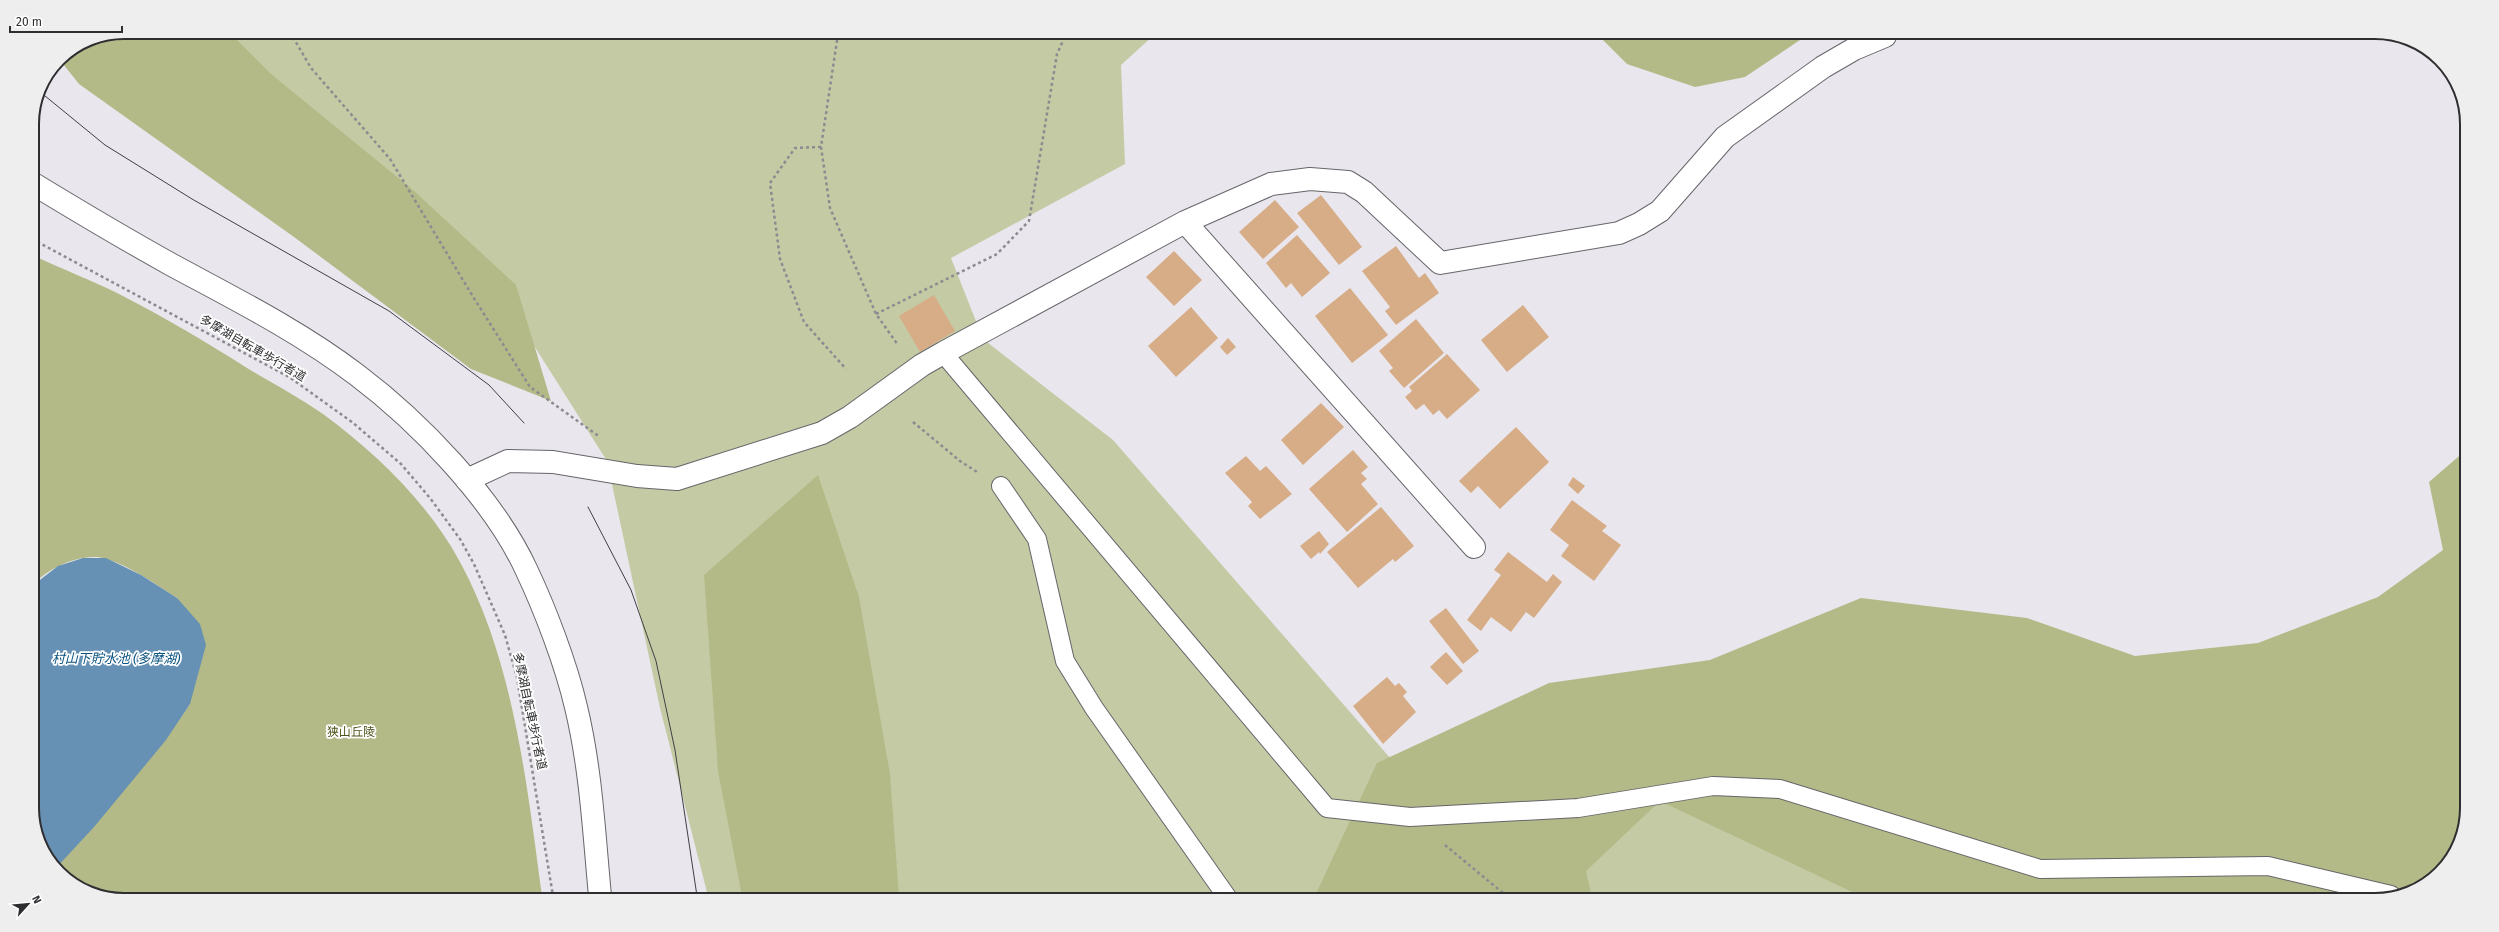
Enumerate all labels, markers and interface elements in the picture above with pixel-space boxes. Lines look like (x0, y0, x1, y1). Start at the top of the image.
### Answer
scale bar (10, 8, 122, 34)
text: 20 m (16, 15, 42, 29)
street label: 多摩湖自転車歩行者道 (198, 312, 308, 384)
water label: 村山下貯水池 (多摩湖) (52, 651, 180, 666)
street label: 多摩湖自転車歩行者道 (511, 651, 549, 771)
park label: 狭山丘陵 (327, 725, 375, 739)
north arrow (8, 884, 48, 924)
text: N (29, 893, 44, 906)

